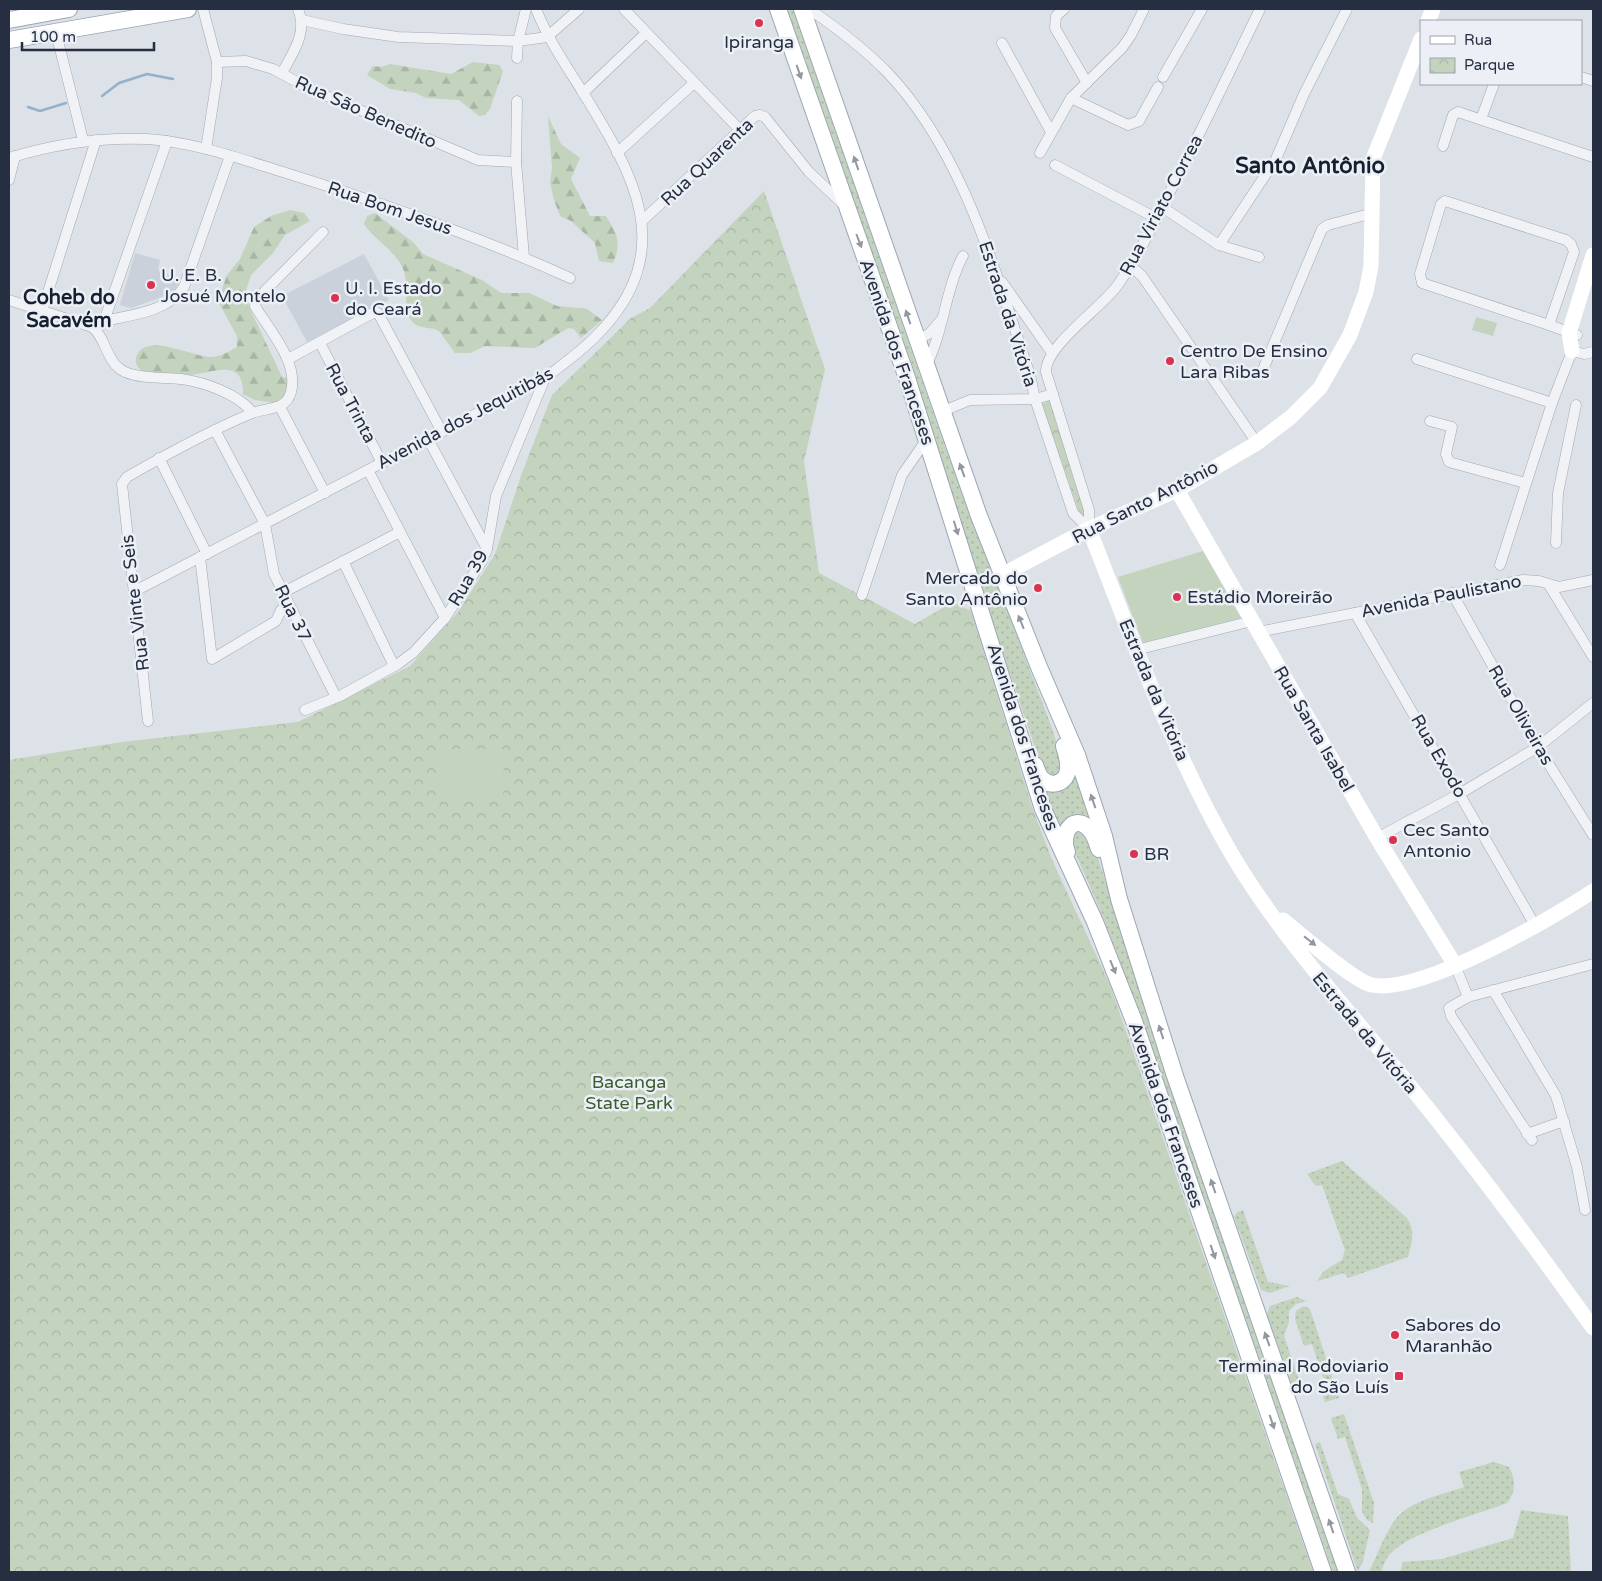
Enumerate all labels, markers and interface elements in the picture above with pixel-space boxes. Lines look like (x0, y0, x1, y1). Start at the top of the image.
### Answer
marker: Ipiranga (753, 17, 765, 29)
scale bar (22, 20, 155, 52)
legend (1420, 20, 1582, 85)
text: 100 m (30, 28, 76, 46)
place label: Ipiranga (724, 31, 794, 53)
text: Rua (1464, 31, 1492, 49)
text: Parque (1464, 56, 1515, 74)
one-way arrow (796, 64, 804, 79)
street label: Rua São Benedito (292, 71, 440, 153)
street label: Rua Quarenta (656, 113, 758, 211)
street label: Rua Viriato Correa (1115, 131, 1207, 279)
district label: Santo Antônio (1235, 153, 1385, 179)
one-way arrow (852, 156, 859, 171)
street label: Rua Bom Jesus (325, 176, 455, 240)
one-way arrow (856, 234, 863, 249)
street label: Estrada da Vitória (974, 238, 1042, 390)
street label: Avenida dos Franceses (855, 256, 939, 448)
place label: U. E. B. Josué Montelo (161, 264, 286, 307)
place label: U. I. Estado do Ceará (345, 277, 442, 320)
marker: U. E. B. Josué Montelo (145, 279, 157, 291)
district label: Coheb do Sacavém (23, 286, 115, 333)
marker: U. I. Estado do Ceará (329, 292, 341, 304)
one-way arrow (904, 310, 911, 325)
place label: Centro De Ensino Lara Ribas (1180, 340, 1328, 383)
marker: Centro De Ensino Lara Ribas (1164, 355, 1176, 367)
street label: Rua Trinta (321, 359, 381, 447)
street label: Avenida dos Jequitibás (373, 362, 557, 474)
street label: Rua Santo Antônio (1068, 456, 1222, 548)
one-way arrow (958, 463, 965, 478)
one-way arrow (952, 521, 960, 536)
street label: Rua Vinte e Seis (116, 534, 154, 672)
street label: Rua 39 (443, 546, 493, 610)
place label: Mercado do Santo Antônio (906, 567, 1028, 610)
street label: Avenida Paulistano (1359, 570, 1523, 622)
street label: Rua 37 (270, 581, 316, 645)
marker: Mercado do Santo Antônio (1032, 582, 1044, 594)
place label: Estádio Moreirão (1187, 586, 1333, 608)
marker: Estádio Moreirão (1171, 591, 1183, 603)
one-way arrow (1016, 615, 1024, 629)
street label: Estrada da Vitória (1114, 616, 1194, 764)
street label: Avenida dos Franceses (982, 641, 1064, 833)
street label: Rua Oliveiras (1484, 661, 1558, 769)
street label: Rua Santa Isabel (1269, 662, 1359, 796)
street label: Rua Exodo (1406, 710, 1472, 802)
one-way arrow (1088, 793, 1096, 808)
place label: Cec Santo Antonio (1403, 819, 1489, 862)
marker: Cec Santo Antonio (1387, 834, 1399, 846)
place label: BR (1144, 843, 1169, 865)
marker: BR (1128, 848, 1140, 860)
one-way arrow (1303, 936, 1316, 947)
one-way arrow (1109, 960, 1117, 974)
street label: Estrada da Vitória (1308, 968, 1422, 1098)
street label: Avenida dos Franceses (1124, 1019, 1208, 1211)
one-way arrow (1157, 1024, 1165, 1039)
park label: Bacanga State Park (585, 1071, 673, 1114)
one-way arrow (1209, 1178, 1217, 1193)
one-way arrow (1210, 1245, 1218, 1260)
place label: Sabores do Maranhão (1405, 1314, 1501, 1357)
marker: Sabores do Maranhão (1389, 1329, 1401, 1341)
one-way arrow (1263, 1332, 1270, 1347)
place label: Terminal Rodoviario do São Luís (1218, 1355, 1389, 1398)
marker: Terminal Rodoviario do São Luís (1393, 1370, 1405, 1382)
one-way arrow (1269, 1415, 1276, 1430)
one-way arrow (1327, 1518, 1335, 1533)

